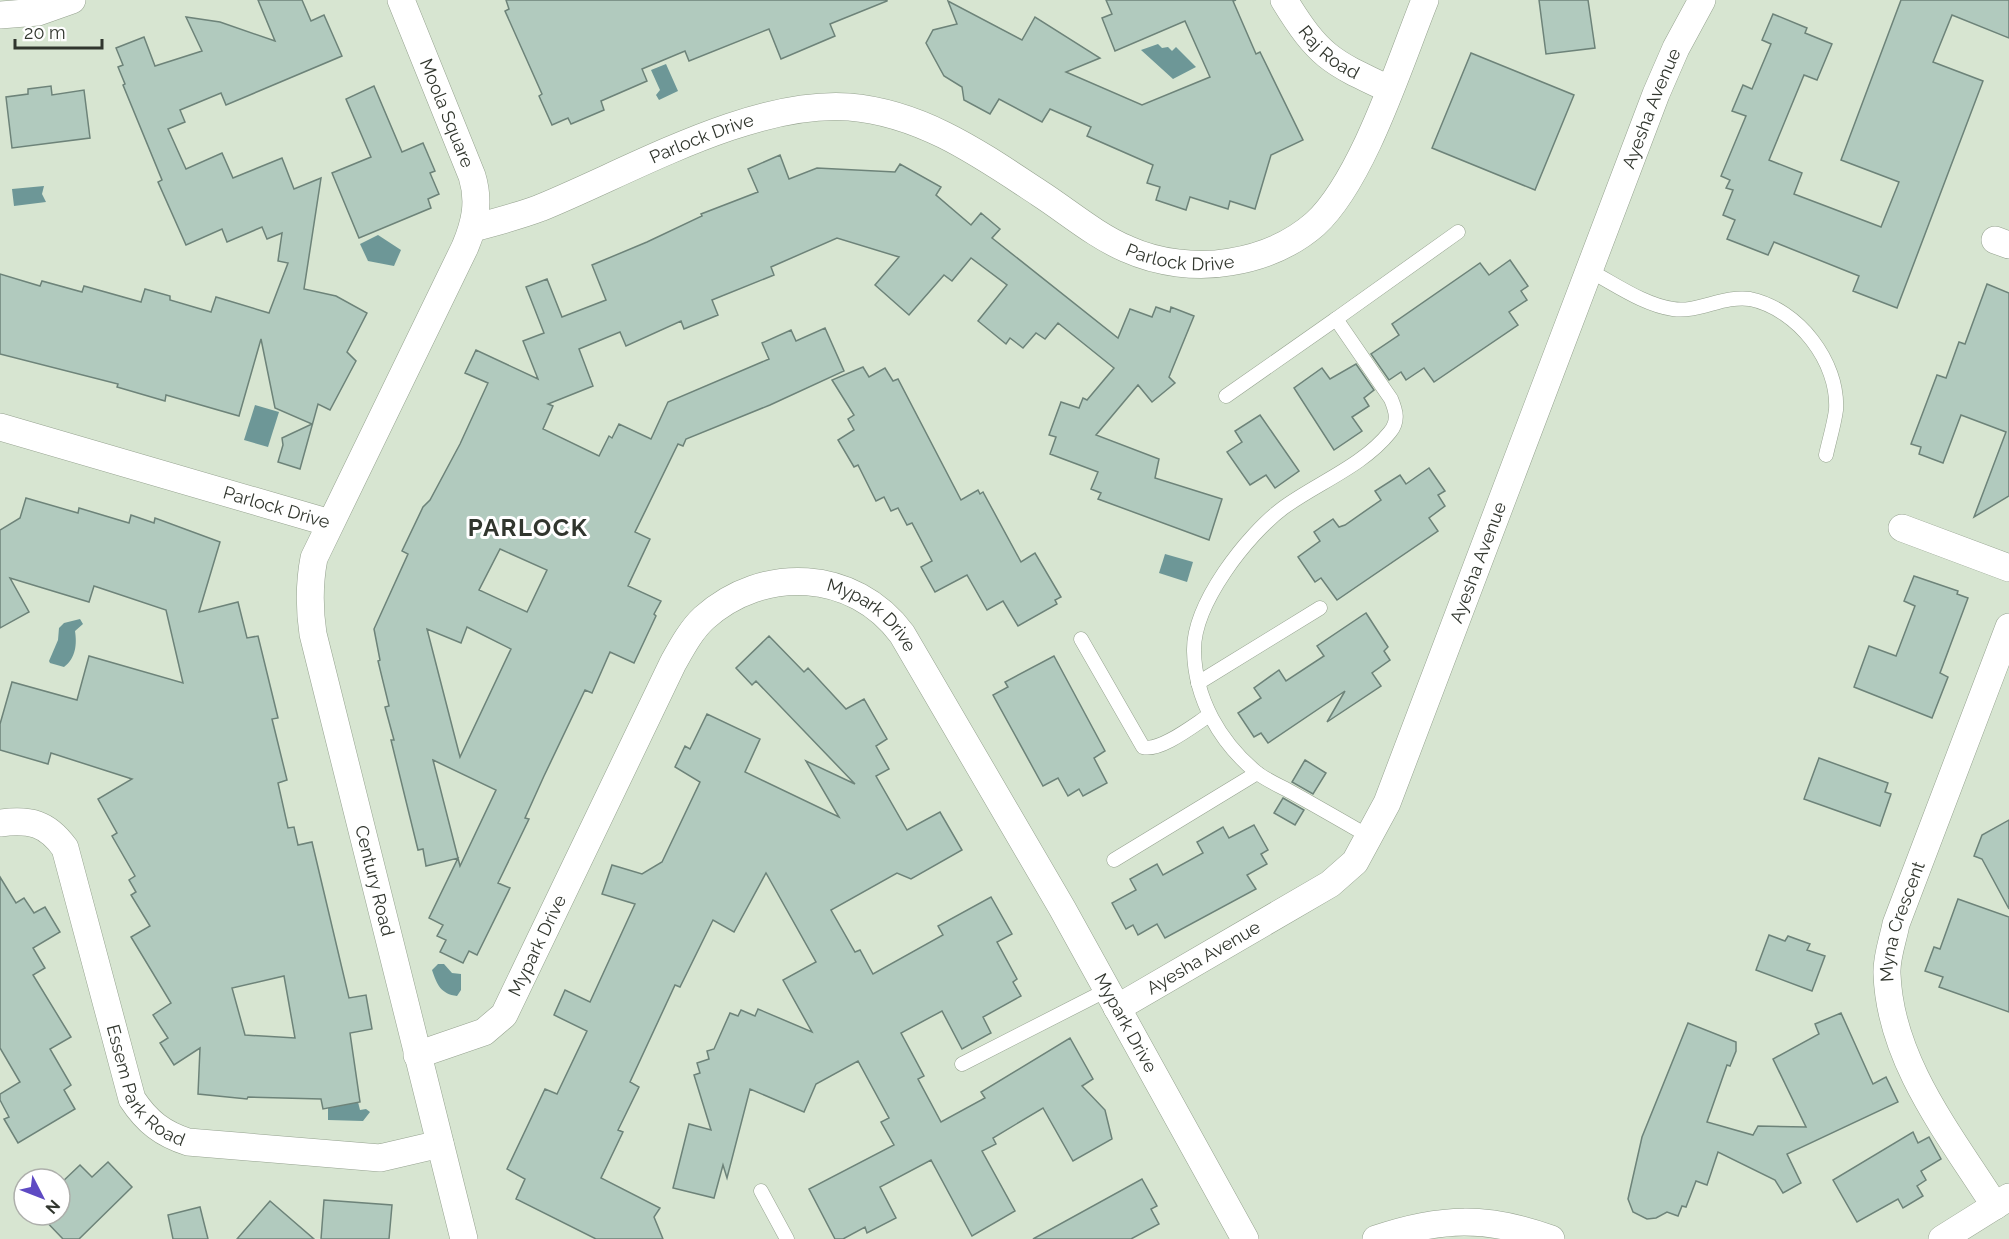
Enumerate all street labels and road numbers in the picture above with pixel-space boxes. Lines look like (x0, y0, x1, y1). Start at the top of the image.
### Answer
street label: Raj Road (1294, 21, 1363, 83)
street label: Ayesha Avenue (1618, 45, 1685, 172)
street label: Moola Square (416, 55, 479, 171)
street label: Parlock Drive (646, 109, 756, 168)
street label: Parlock Drive (1123, 239, 1236, 275)
street label: Parlock Drive (221, 482, 333, 533)
street label: Ayesha Avenue (1445, 499, 1510, 626)
street label: Mypark Drive (825, 574, 921, 655)
street label: Century Road (351, 823, 399, 938)
street label: Myna Crescent (1876, 858, 1929, 982)
street label: Mypark Drive (504, 891, 570, 1000)
street label: Ayesha Avenue (1143, 916, 1264, 998)
street label: Mypark Drive (1090, 969, 1162, 1076)
street label: Essem Park Road (103, 1022, 188, 1150)

